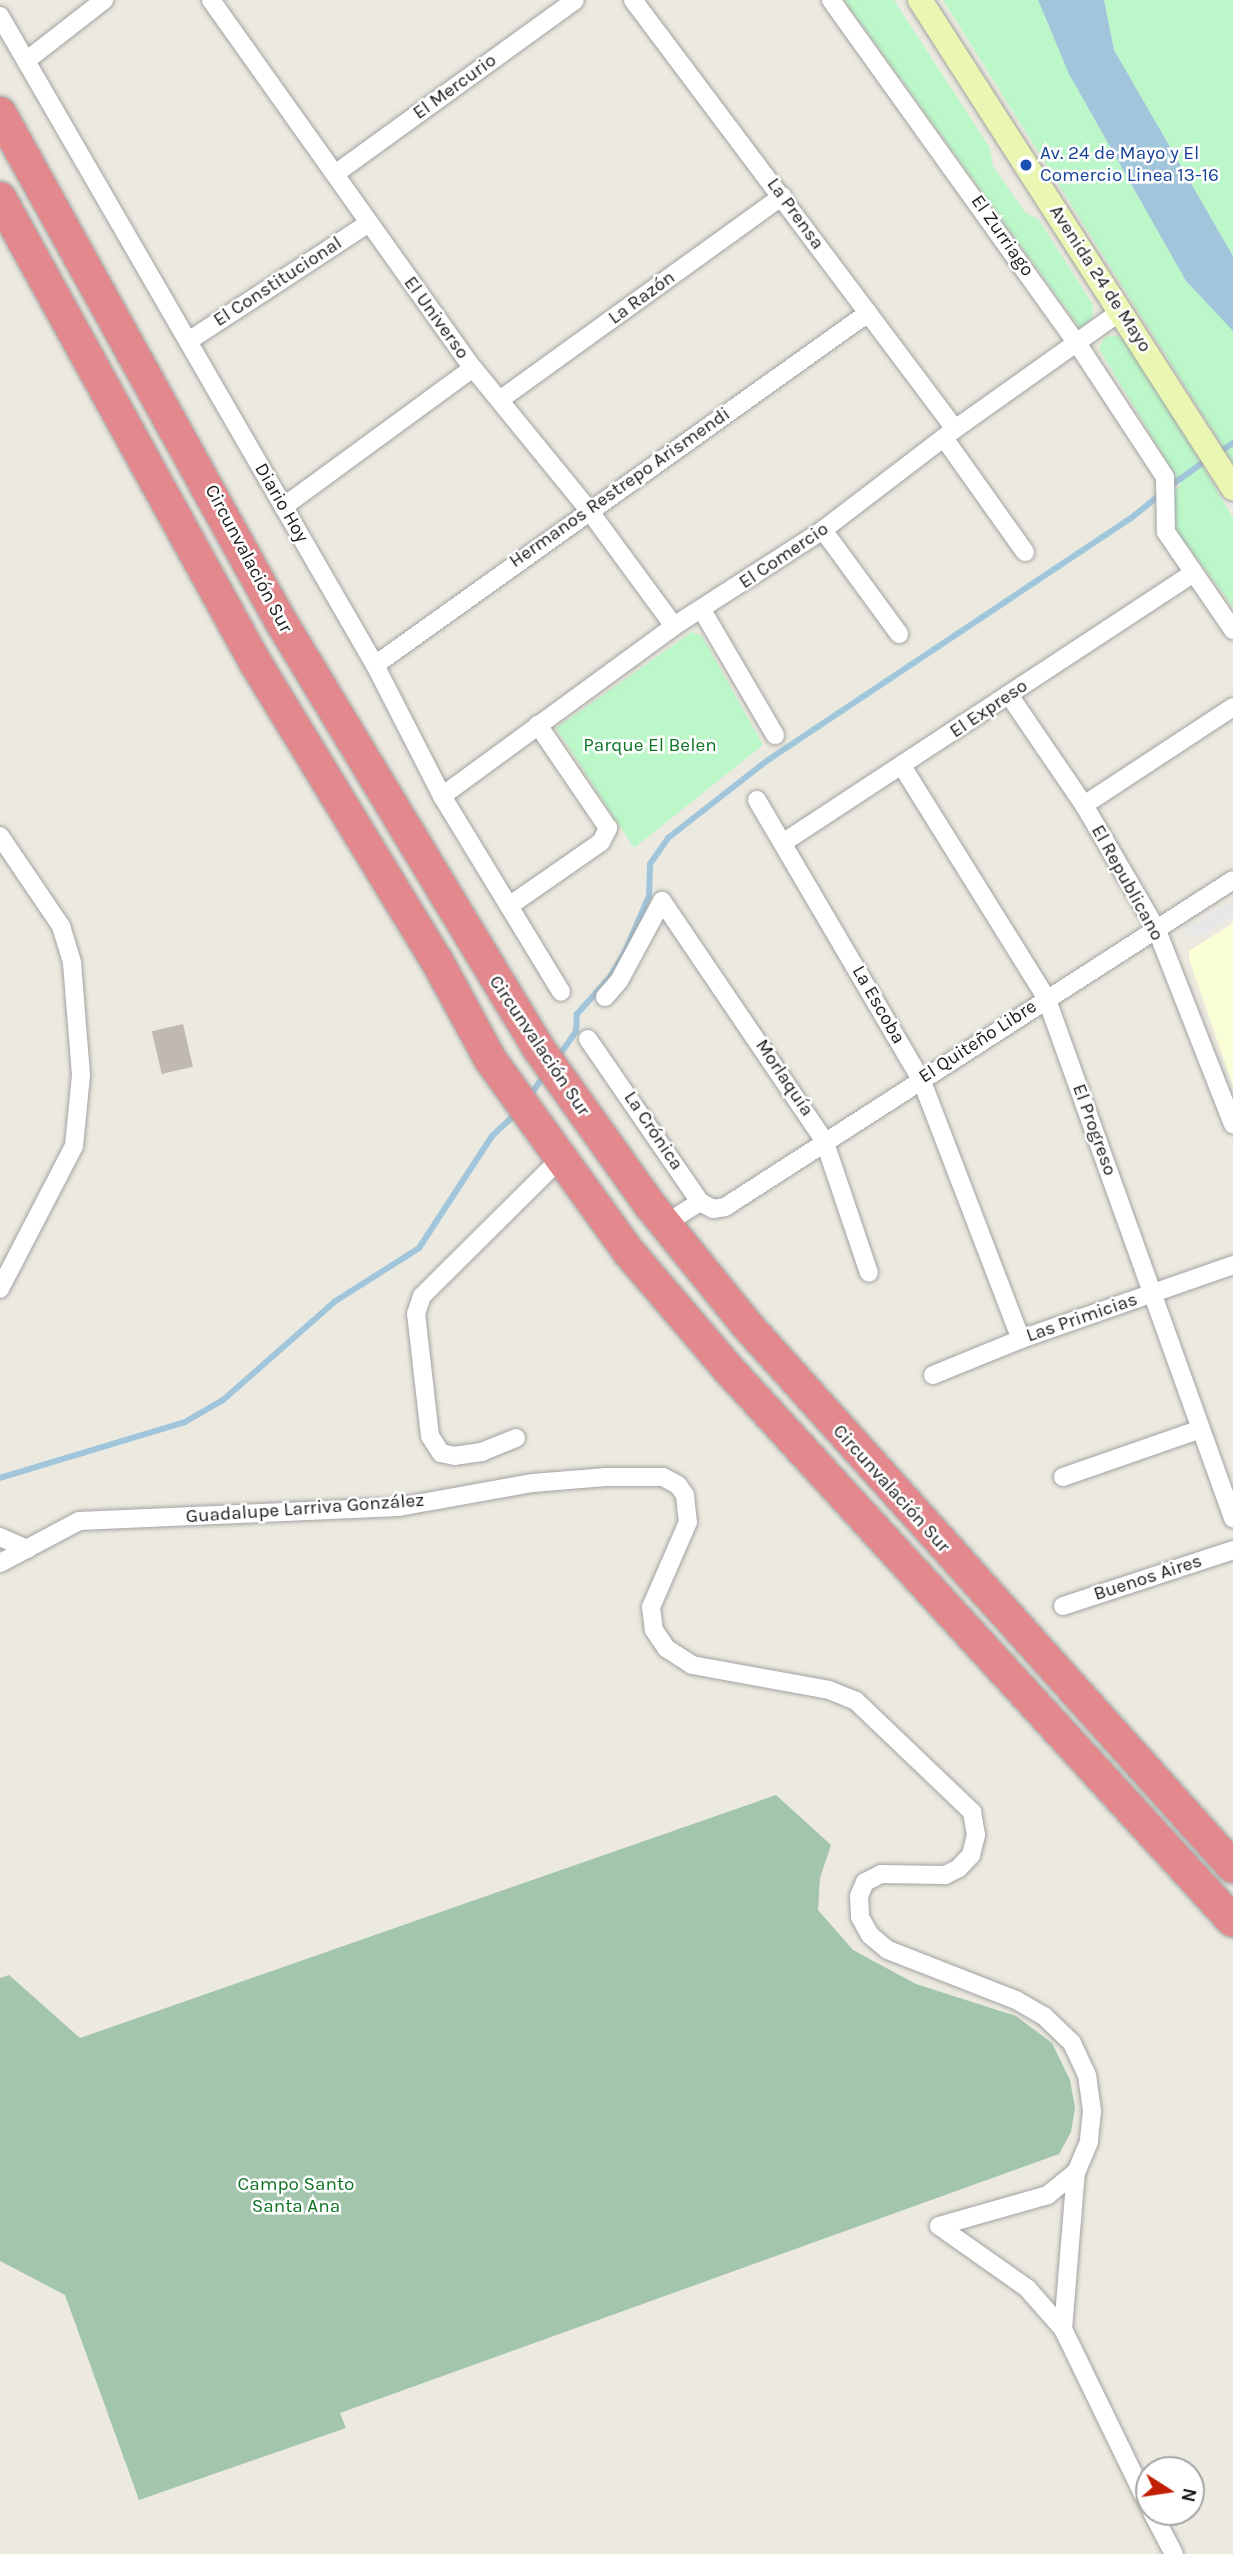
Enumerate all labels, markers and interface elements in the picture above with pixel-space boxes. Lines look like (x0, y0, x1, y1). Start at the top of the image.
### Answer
street label: El Mercurio (409, 49, 501, 125)
place label: Av. 24 de Mayo y El Comercio Linea 13-16 (1040, 143, 1219, 187)
marker: Av. 24 de Mayo y El Comercio Linea 13-16 (1018, 157, 1034, 173)
street label: La Prensa (761, 174, 829, 254)
street label: El Zurriago (966, 191, 1038, 281)
street label: Avenida 24 de Mayo (1044, 201, 1156, 357)
street label: El Constitucional (210, 232, 346, 332)
street label: La Razón (604, 266, 680, 330)
street label: El Universo (398, 272, 474, 364)
street label: Hermanos Restrepo Arismendi (505, 403, 735, 573)
street label: Diario Hoy (249, 459, 313, 547)
street label: Circunvalación Sur (199, 481, 297, 637)
street label: El Comercio (735, 518, 833, 594)
street label: El Expreso (946, 675, 1032, 743)
park label: Parque El Belen (583, 735, 717, 757)
street label: El Republicano (1086, 821, 1168, 945)
street label: La Escoba (847, 962, 909, 1048)
street label: Circunvalación Sur (484, 971, 594, 1121)
street label: El Quiteño Libre (915, 995, 1041, 1089)
street label: Morlaquía (750, 1035, 818, 1121)
street label: El Progreso (1067, 1081, 1121, 1179)
street label: La Crónica (618, 1087, 688, 1175)
street label: Las Primicias (1023, 1288, 1141, 1348)
street label: Circunvalación Sur (828, 1420, 954, 1558)
street label: Guadalupe Larriva González (185, 1489, 425, 1529)
street label: Buenos Aires (1091, 1550, 1205, 1606)
park label: Campo Santo Santa Ana (238, 2174, 354, 2218)
north arrow (1135, 2456, 1205, 2526)
text: N (1176, 2486, 1201, 2504)

